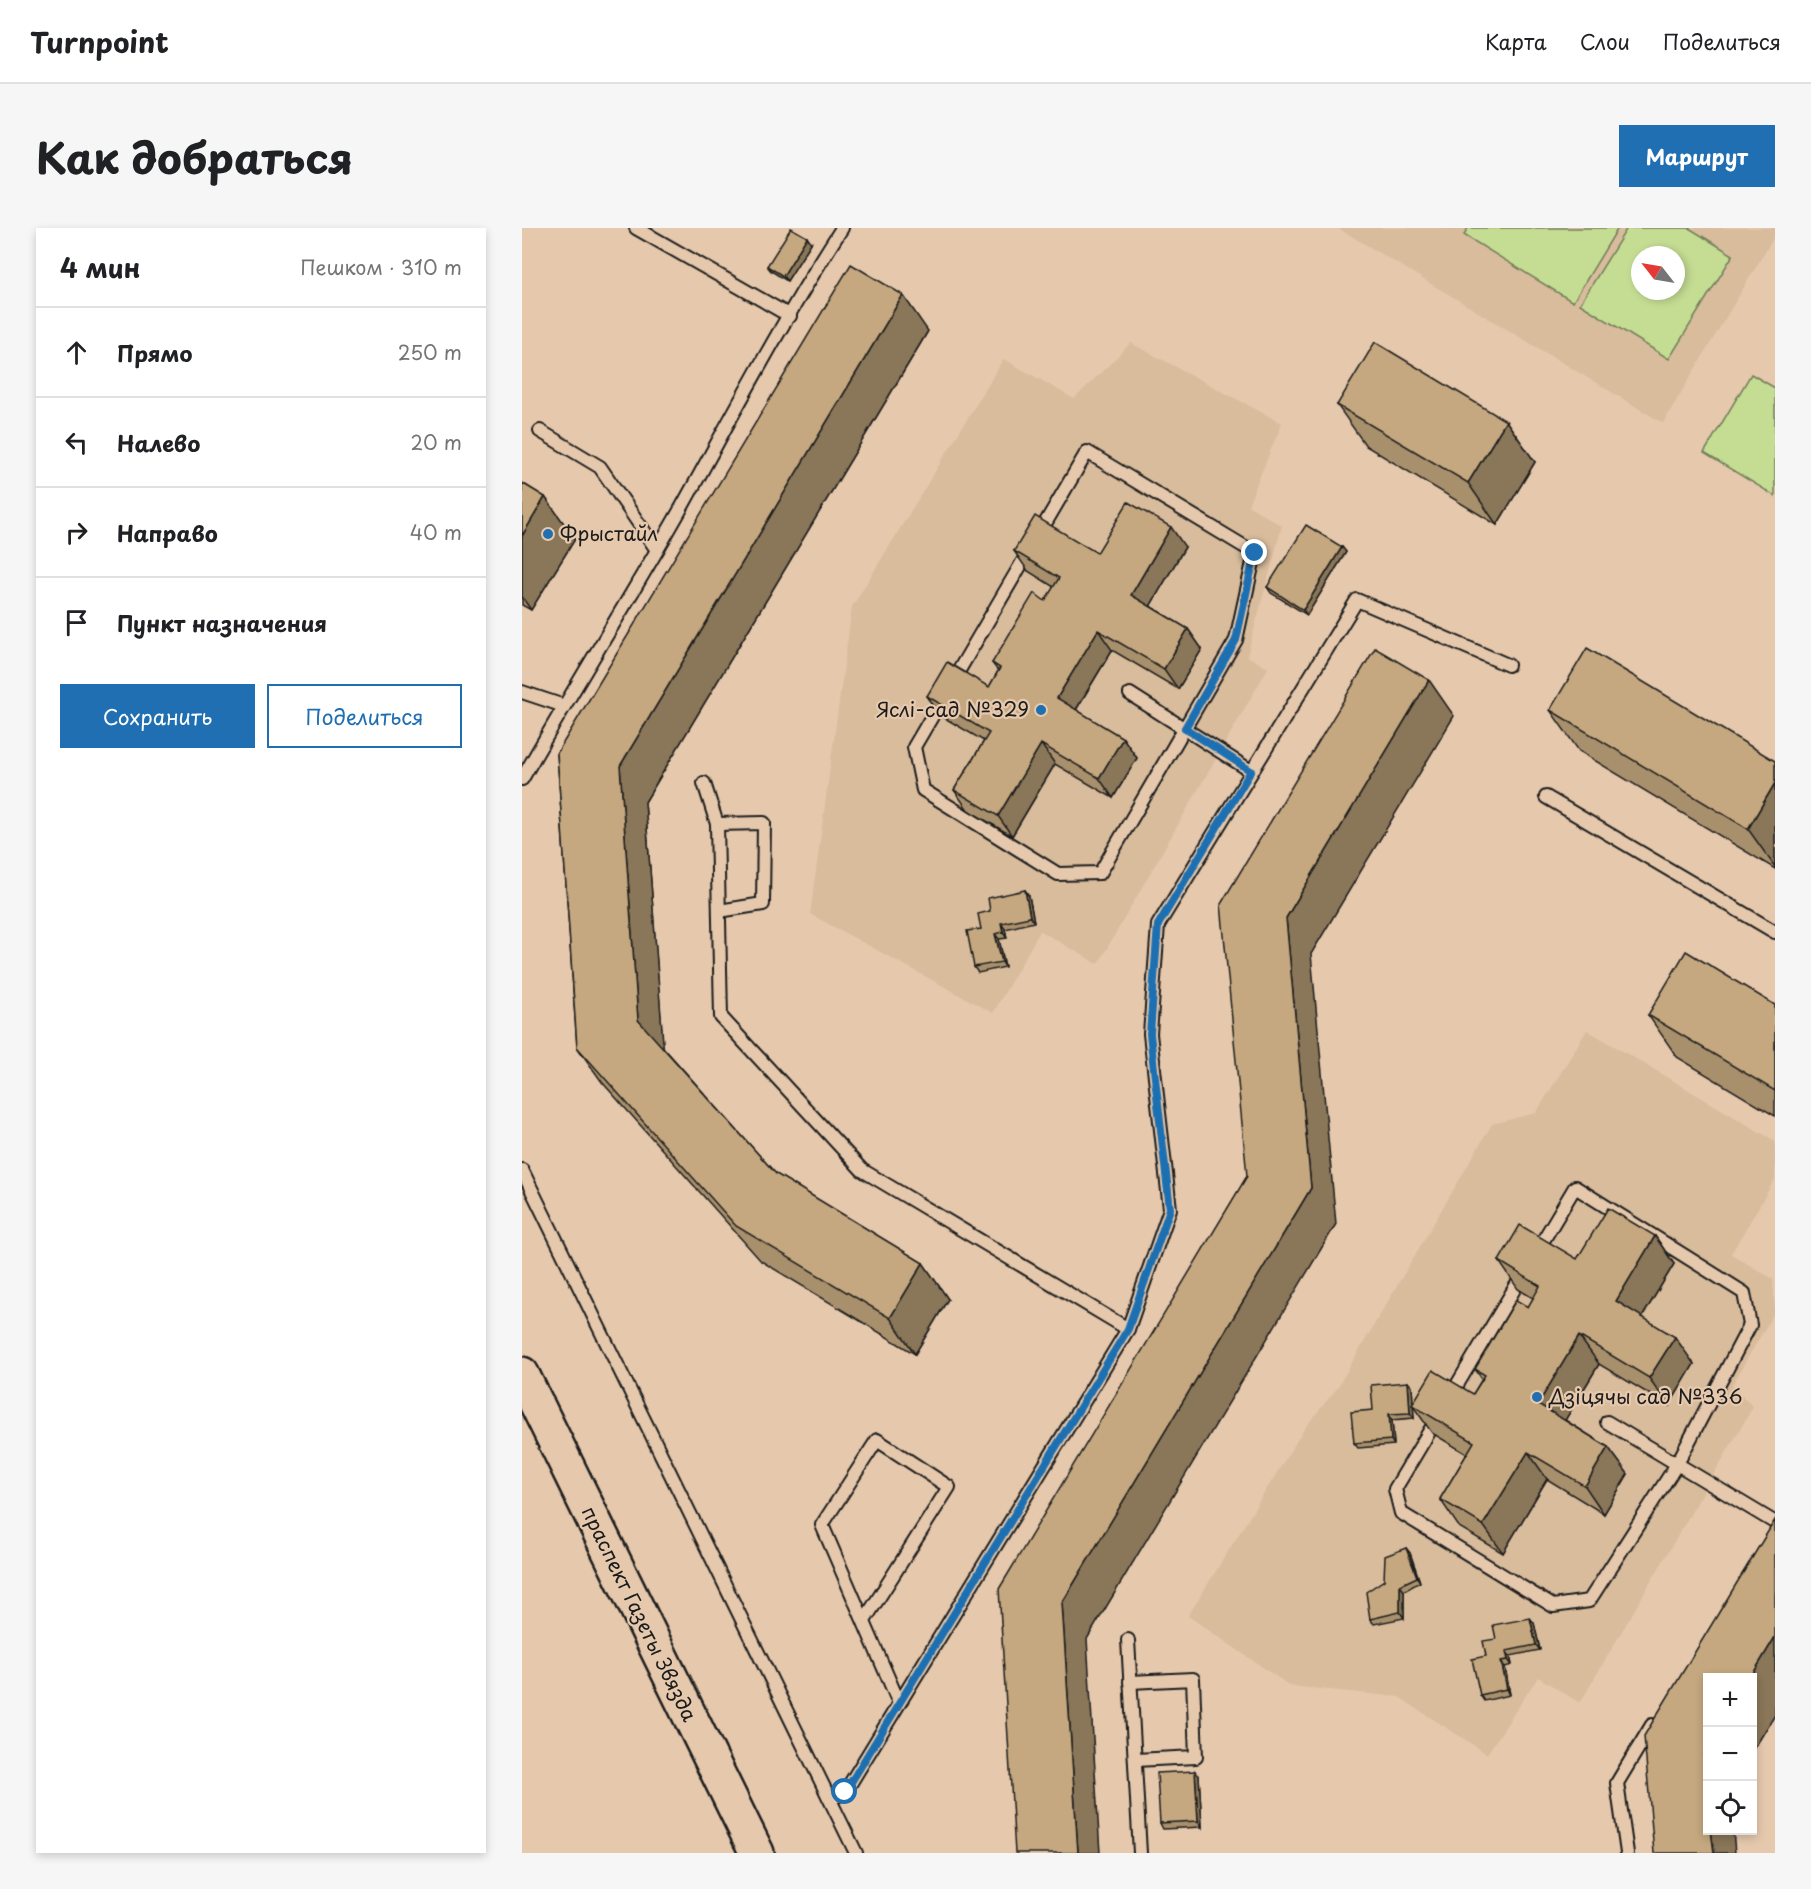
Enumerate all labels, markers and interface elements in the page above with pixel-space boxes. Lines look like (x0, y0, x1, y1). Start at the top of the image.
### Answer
text: Turnpoint (30, 20, 169, 63)
text: Карта (1485, 25, 1547, 57)
text: Слои (1580, 25, 1630, 57)
text: Поделиться (1663, 25, 1781, 57)
text: Как добраться (36, 125, 353, 188)
button: Маршрут (1619, 125, 1775, 187)
north arrow (1631, 246, 1685, 300)
text: 4 мин (60, 248, 141, 287)
text: Пешком · 310 m (300, 252, 462, 282)
icon: ahead (60, 336, 93, 369)
text: Прямо (117, 336, 192, 369)
text: 250 m (398, 337, 462, 367)
icon: left (60, 426, 93, 459)
text: Налево (117, 426, 200, 459)
text: 20 m (410, 427, 462, 457)
icon: right (60, 516, 93, 549)
text: Направо (117, 516, 218, 549)
text: 40 m (410, 517, 462, 547)
place label: Фрыстайл (560, 518, 658, 548)
marker: Фрыстайл (541, 527, 555, 541)
route end (1241, 539, 1267, 565)
icon: arrive (60, 606, 93, 639)
text: Пункт назначения (117, 606, 327, 639)
button: Сохранить (60, 684, 255, 748)
button: Поделиться (267, 684, 462, 748)
place label: Яслі-сад №329 (876, 694, 1029, 724)
marker: Яслі-сад №329 (1034, 703, 1048, 717)
place label: Дзіцячы сад №336 (1548, 1381, 1743, 1411)
marker: Дзіцячы сад №336 (1530, 1390, 1544, 1404)
street label: праспект Газеты Звязда (575, 1501, 705, 1727)
map controls (1703, 1673, 1757, 1835)
button: + (1703, 1673, 1757, 1727)
button: − (1703, 1727, 1757, 1781)
route start (831, 1778, 857, 1804)
button: locate (1703, 1781, 1757, 1835)

